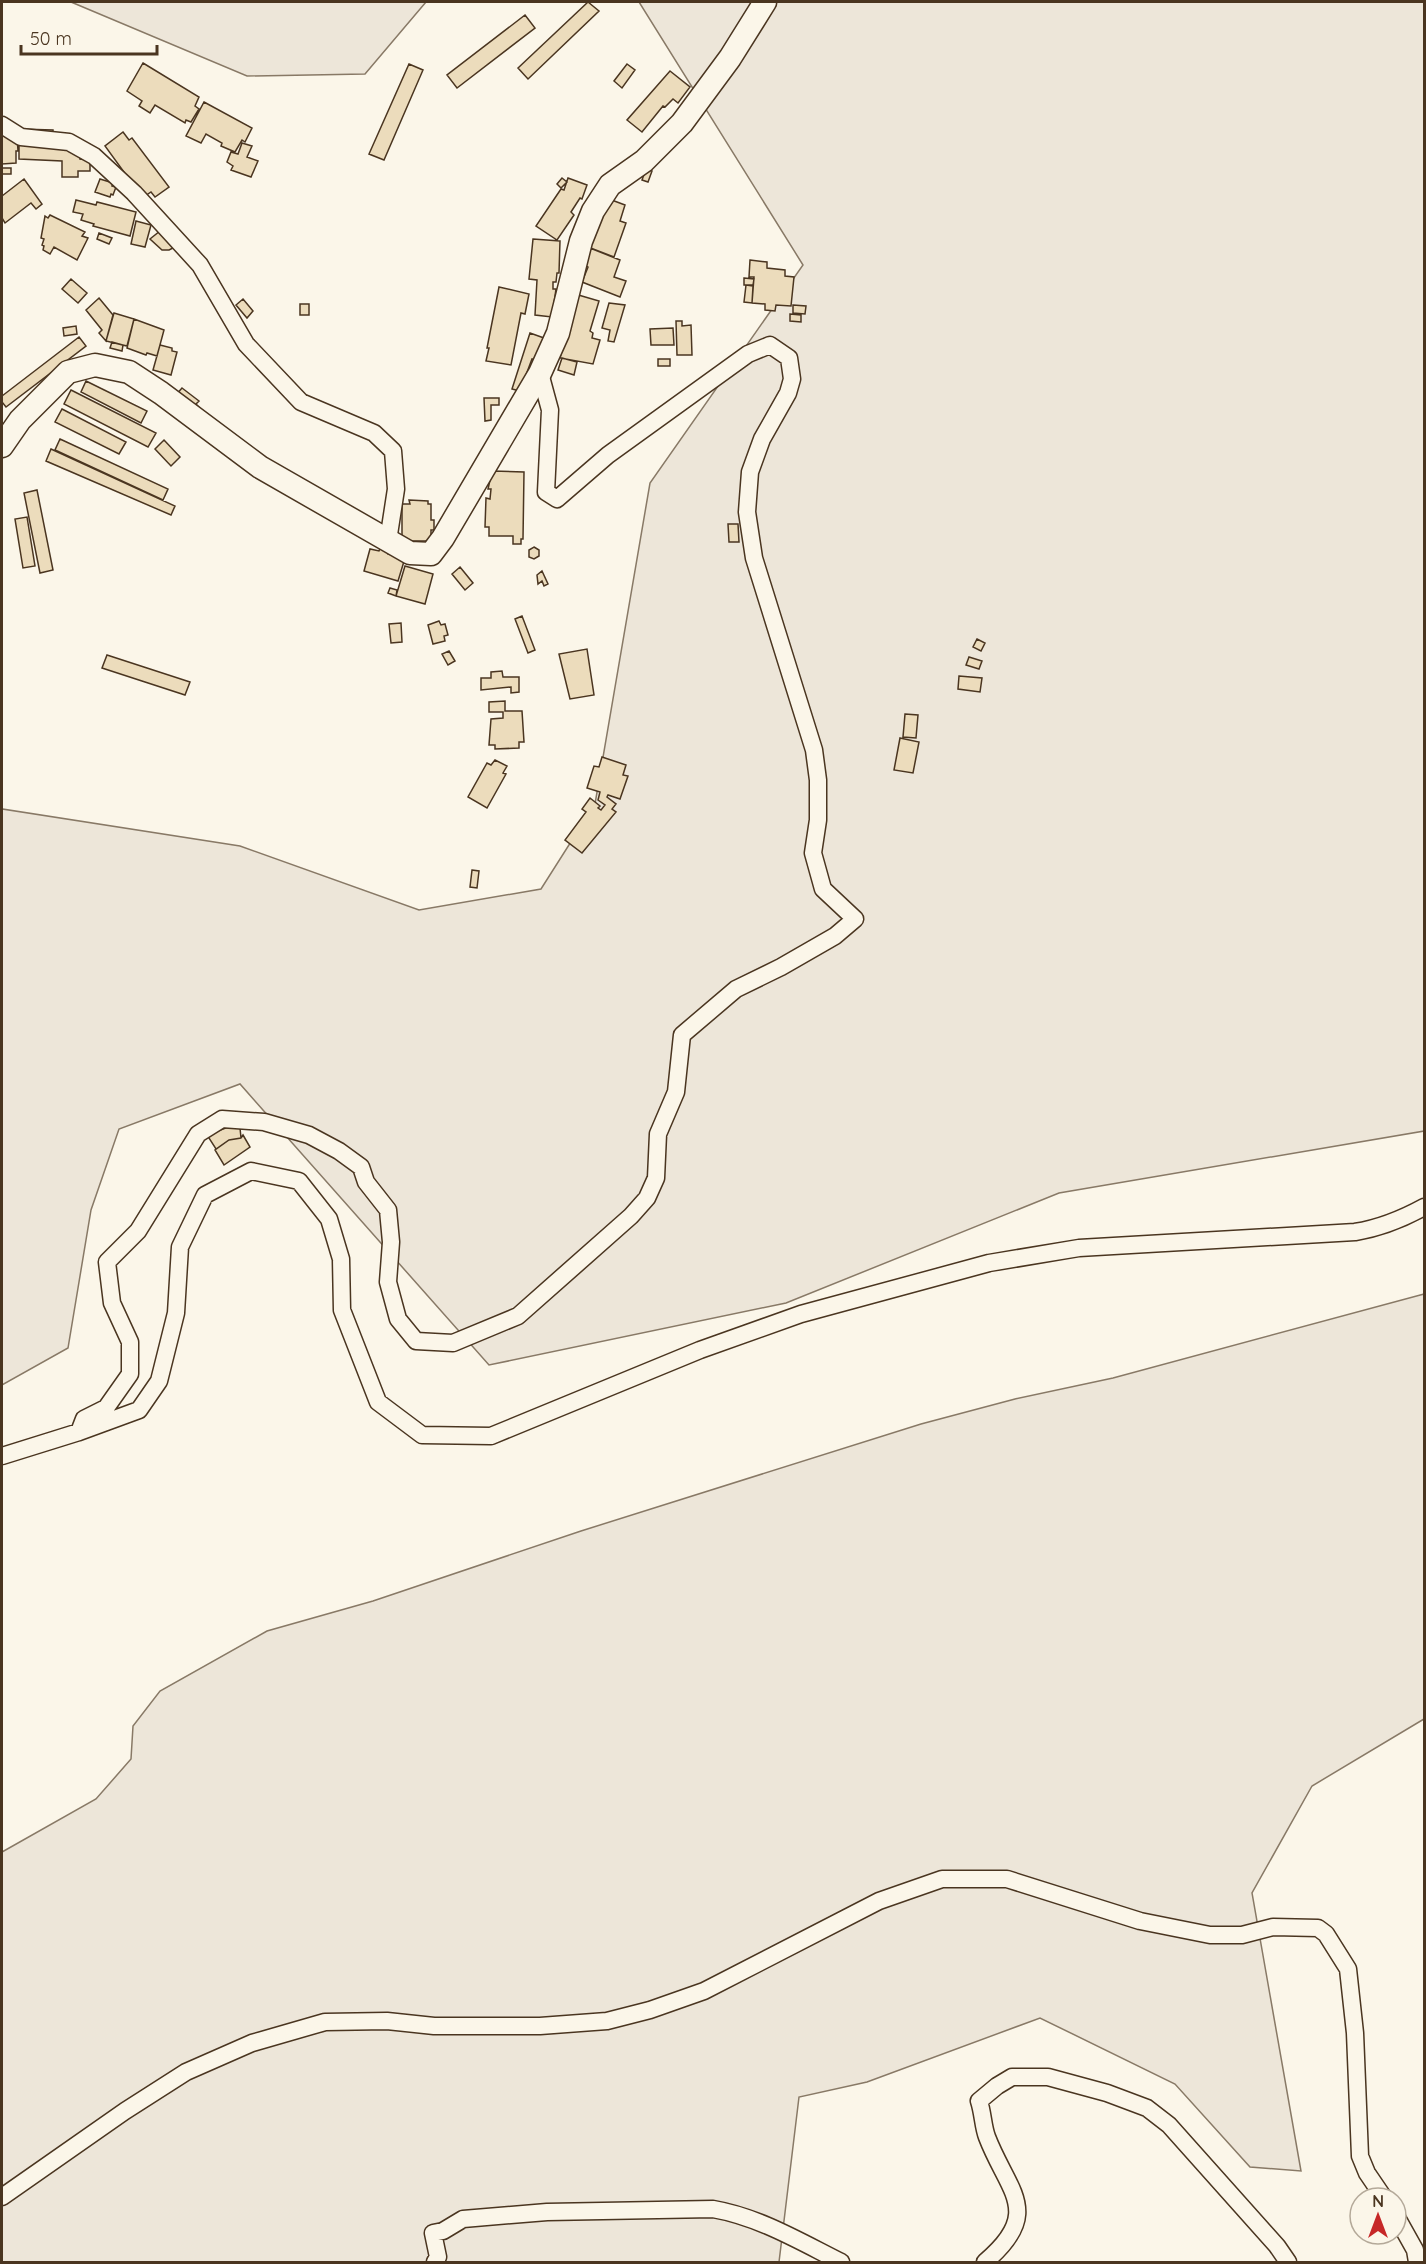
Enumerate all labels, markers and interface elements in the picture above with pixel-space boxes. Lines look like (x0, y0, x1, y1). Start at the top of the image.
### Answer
scale bar (21, 18, 158, 56)
text: 50 m (30, 27, 72, 50)
north arrow (1348, 2186, 1408, 2246)
text: N (1372, 2191, 1384, 2211)

